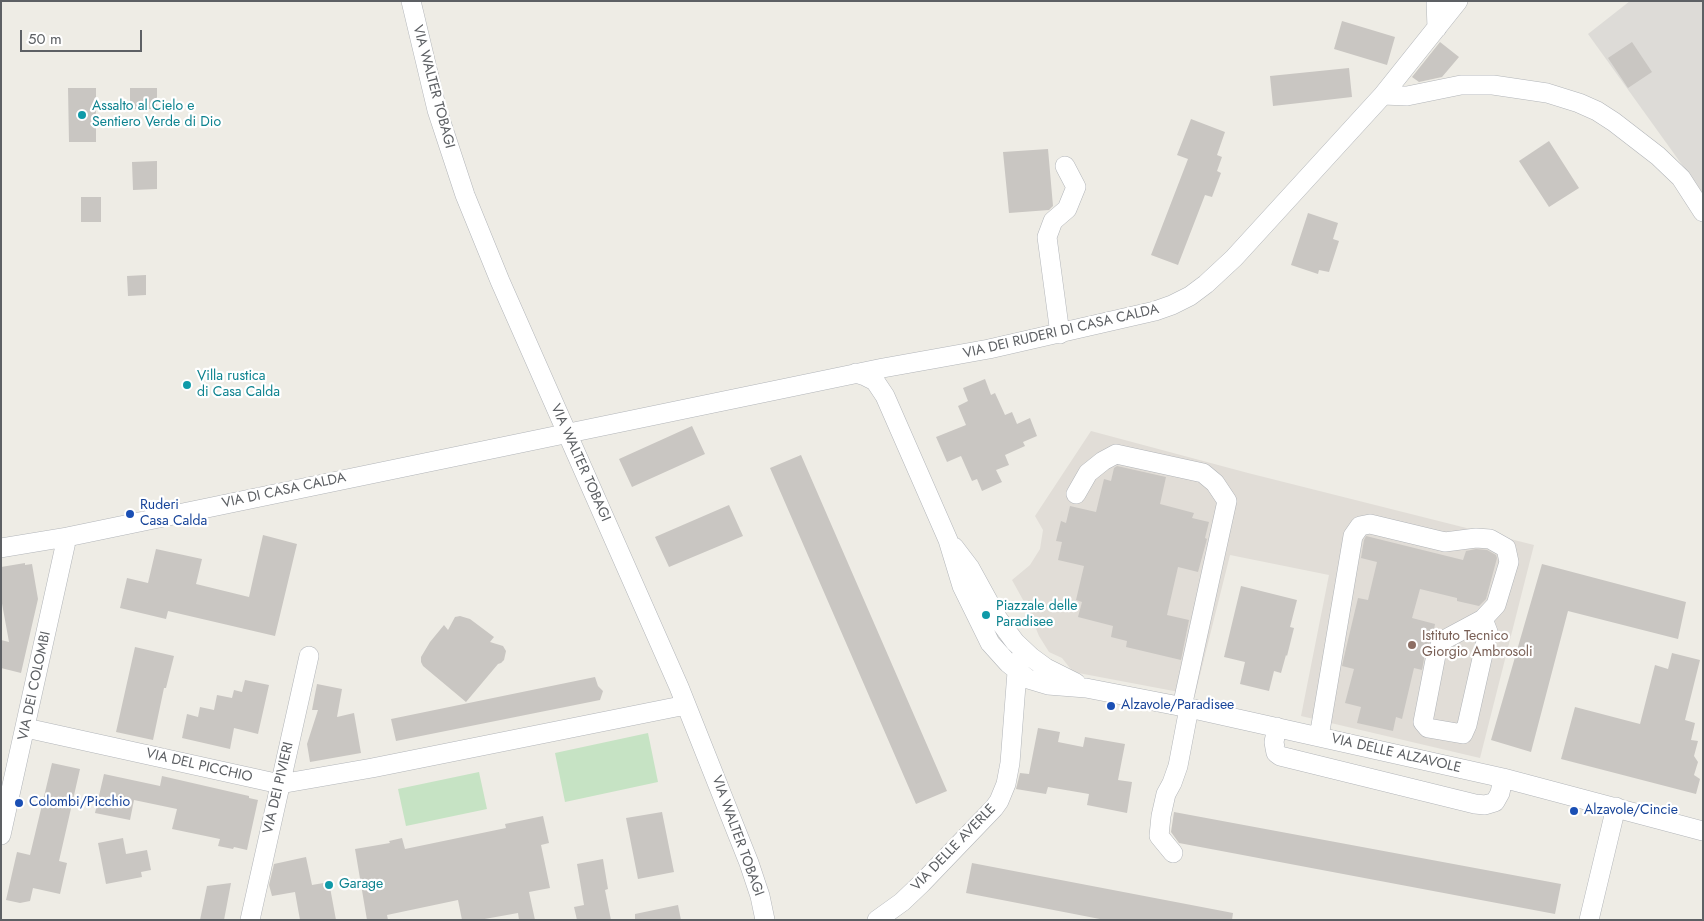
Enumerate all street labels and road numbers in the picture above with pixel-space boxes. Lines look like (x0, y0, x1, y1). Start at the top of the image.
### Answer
street label: VIA WALTER TOBAGI (408, 24, 458, 150)
street label: VIA DEI RUDERI DI CASA CALDA (961, 301, 1161, 363)
street label: VIA WALTER TOBAGI (547, 402, 613, 524)
street label: VIA DI CASA CALDA (221, 470, 347, 512)
street label: VIA DEI COLOMBI (15, 630, 55, 742)
street label: VIA DELLE ALZAVOLE (1329, 731, 1463, 777)
street label: VIA DEI PIVIERI (260, 740, 298, 836)
street label: VIA DEL PICCHIO (144, 746, 254, 786)
street label: VIA WALTER TOBAGI (707, 773, 767, 899)
street label: VIA DELLE AVERLE (908, 801, 1000, 895)

